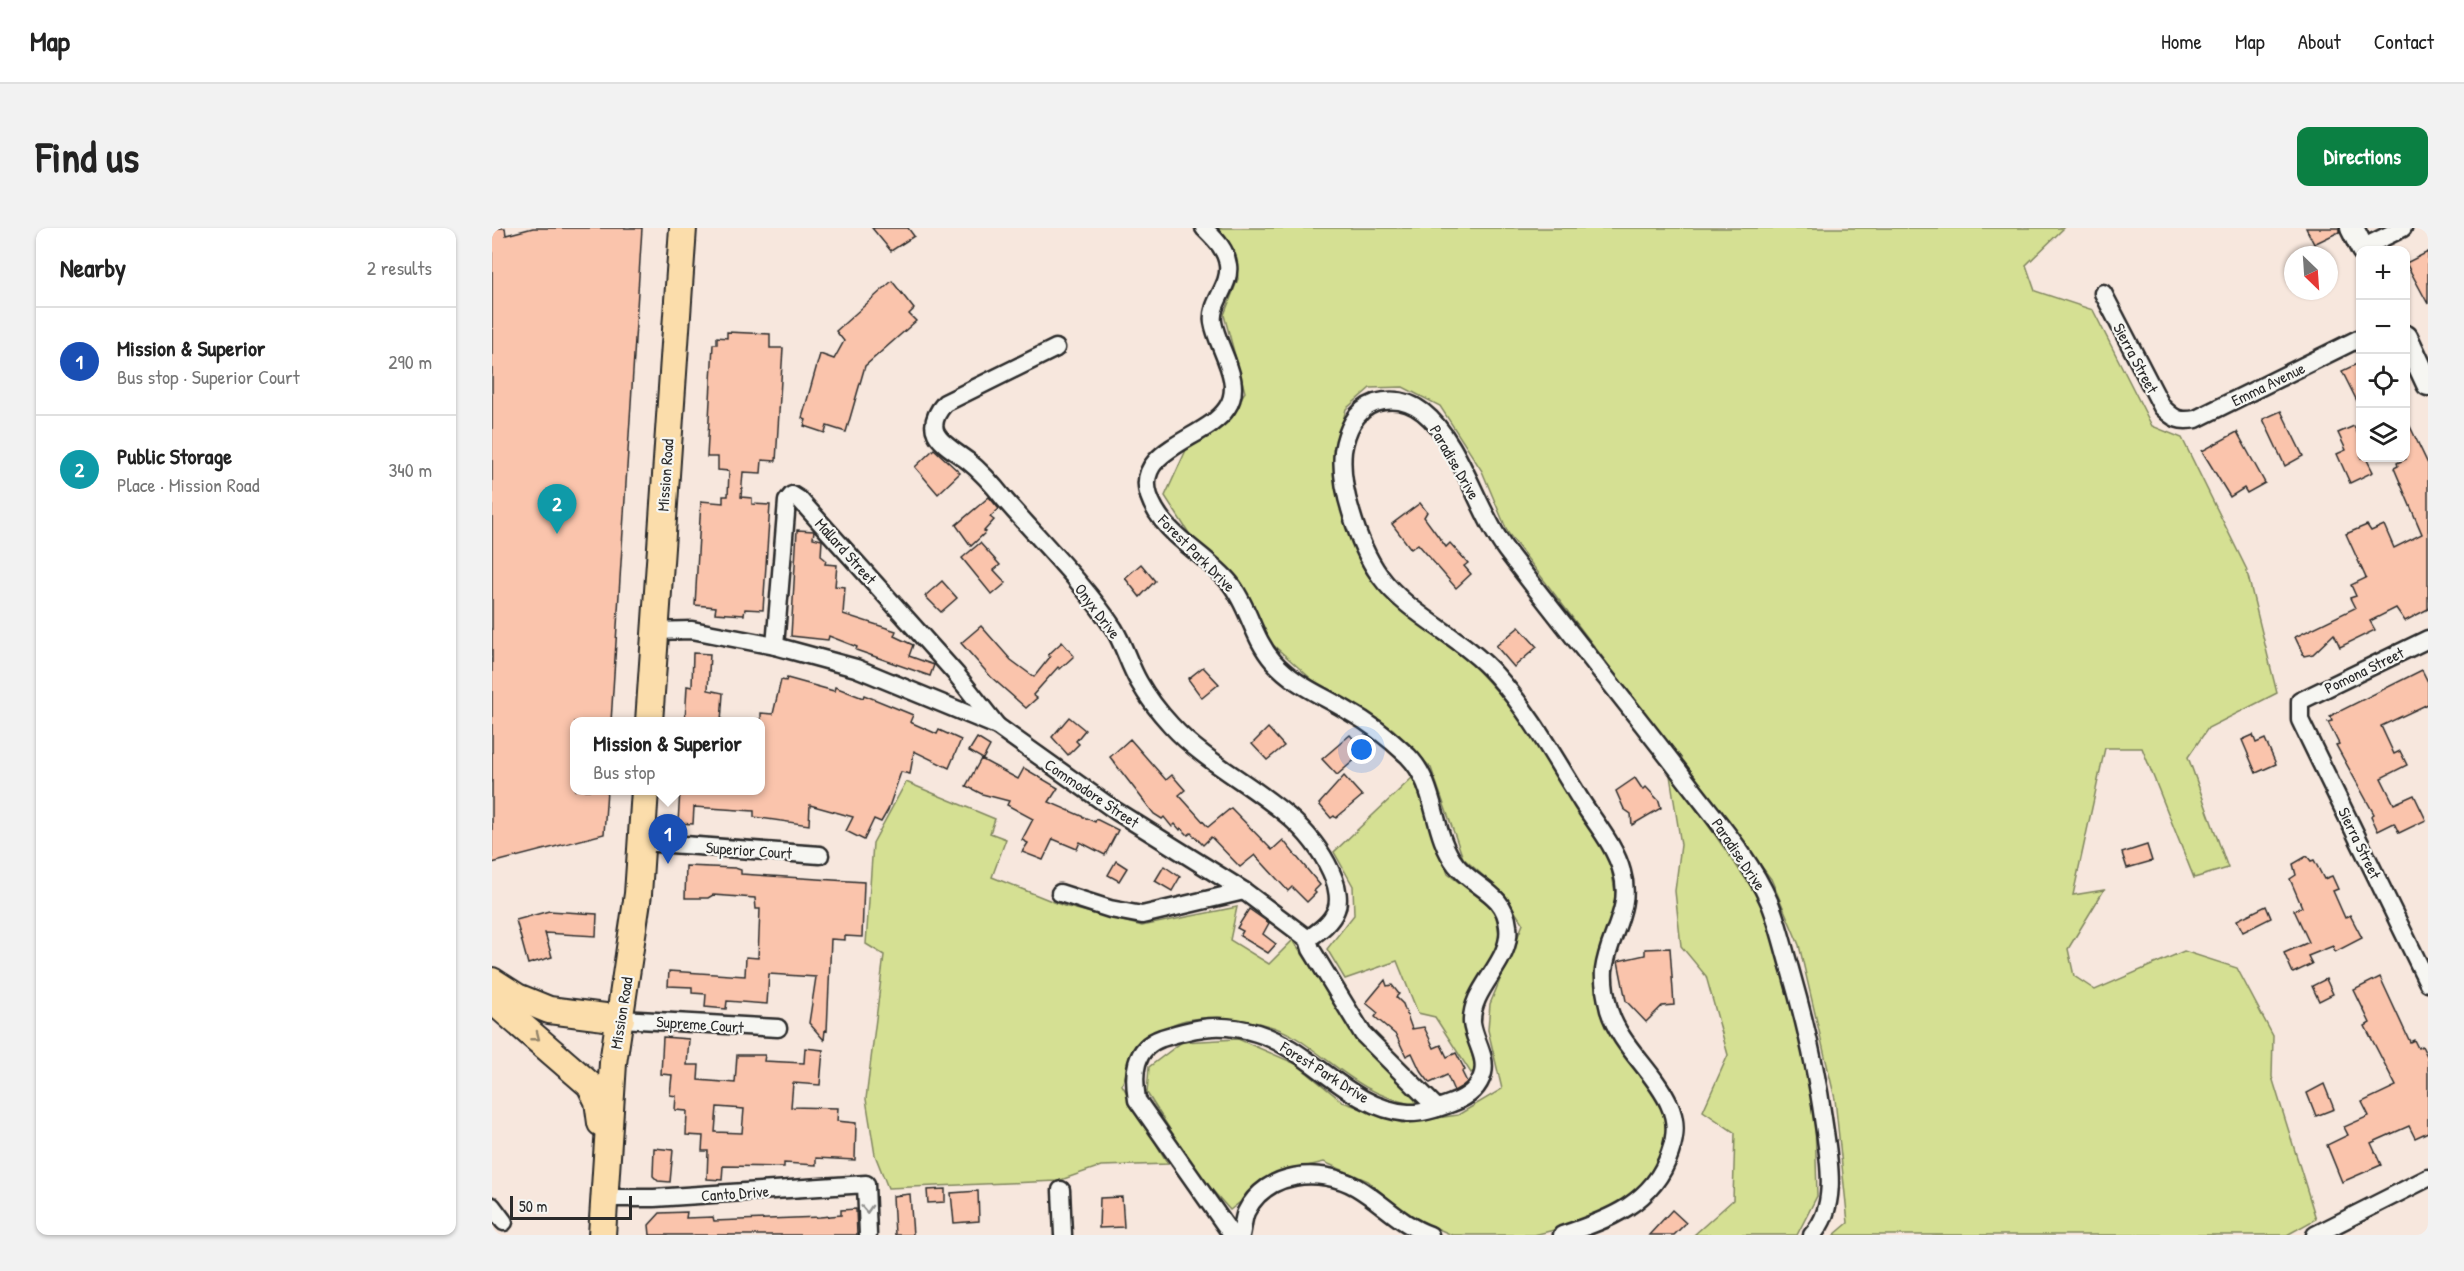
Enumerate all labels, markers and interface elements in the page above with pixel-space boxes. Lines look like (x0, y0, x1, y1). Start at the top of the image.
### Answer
text: Map (30, 22, 70, 60)
text: Home (2161, 27, 2202, 56)
text: Map (2235, 27, 2265, 56)
text: About (2298, 27, 2341, 56)
text: Contact (2374, 27, 2434, 56)
button: Directions (2297, 127, 2428, 186)
text: Find us (36, 128, 139, 185)
north arrow (2284, 246, 2338, 300)
map controls (2356, 246, 2410, 462)
button: + (2356, 246, 2410, 300)
text: Nearby (60, 250, 126, 285)
text: 2 results (367, 254, 432, 281)
button: − (2356, 300, 2410, 354)
street label: Sierra Street (2108, 319, 2164, 398)
text: Mission & Superior (117, 333, 265, 363)
text: 1 (76, 348, 83, 375)
text: 290 m (388, 348, 432, 375)
button: locate (2356, 354, 2410, 408)
street label: Emma Avenue (2228, 356, 2309, 411)
text: Bus stop · Superior Court (117, 363, 300, 390)
button: layers (2356, 408, 2410, 462)
street label: Paradise Drive (1425, 421, 1485, 504)
street label: Mission Road (651, 438, 679, 512)
text: Public Storage (117, 441, 232, 471)
text: 2 (75, 456, 84, 483)
text: 340 m (388, 456, 432, 483)
text: Place · Mission Road (117, 471, 259, 498)
pin: 2 (538, 484, 576, 534)
street label: Forest Park Drive (1153, 509, 1241, 597)
street label: Mallard Street (810, 513, 882, 589)
street label: Onyx Drive (1070, 579, 1126, 644)
street label: Pomona Street (2321, 641, 2408, 699)
popup (570, 717, 765, 795)
text: Mission & Superior (593, 728, 742, 758)
your location (1347, 735, 1376, 764)
street label: Commodore Street (1040, 753, 1144, 833)
text: Bus stop (593, 758, 655, 785)
street label: Sierra Street (2333, 804, 2387, 883)
pin: 1 (648, 814, 687, 864)
street label: Paradise Drive (1707, 814, 1772, 895)
street label: Superior Court (705, 836, 793, 864)
street label: Mission Road (604, 975, 638, 1051)
street label: Supreme Court (656, 1010, 745, 1038)
one-way arrow (529, 1030, 540, 1041)
street label: Forest Park Drive (1276, 1035, 1374, 1108)
street label: Canto Drive (700, 1180, 770, 1206)
scale bar (510, 1193, 632, 1220)
text: 50 m (519, 1195, 548, 1217)
one-way arrow (860, 1205, 873, 1214)

